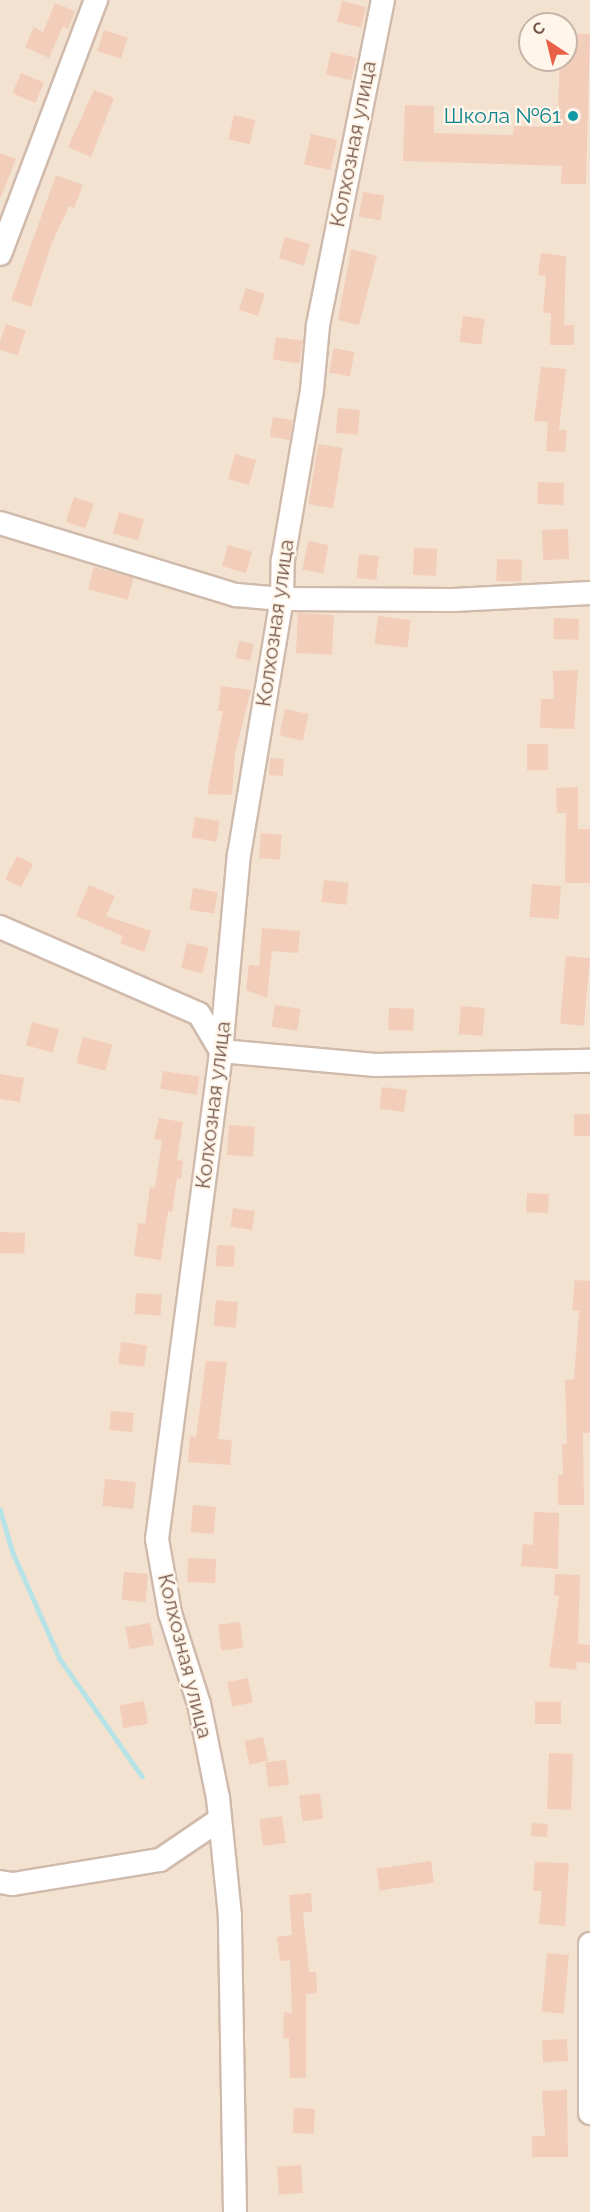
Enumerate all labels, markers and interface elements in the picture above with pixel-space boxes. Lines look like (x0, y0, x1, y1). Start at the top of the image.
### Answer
north arrow (518, 12, 578, 72)
text: С (529, 18, 548, 39)
street label: Колхозная улица (324, 59, 382, 229)
place label: Школа №61 (444, 103, 561, 129)
marker: Школа №61 (566, 109, 580, 123)
street label: Колхозная улица (251, 537, 299, 709)
street label: Колхозная улица (190, 1020, 236, 1190)
street label: Колхозная улица (152, 1571, 218, 1741)

